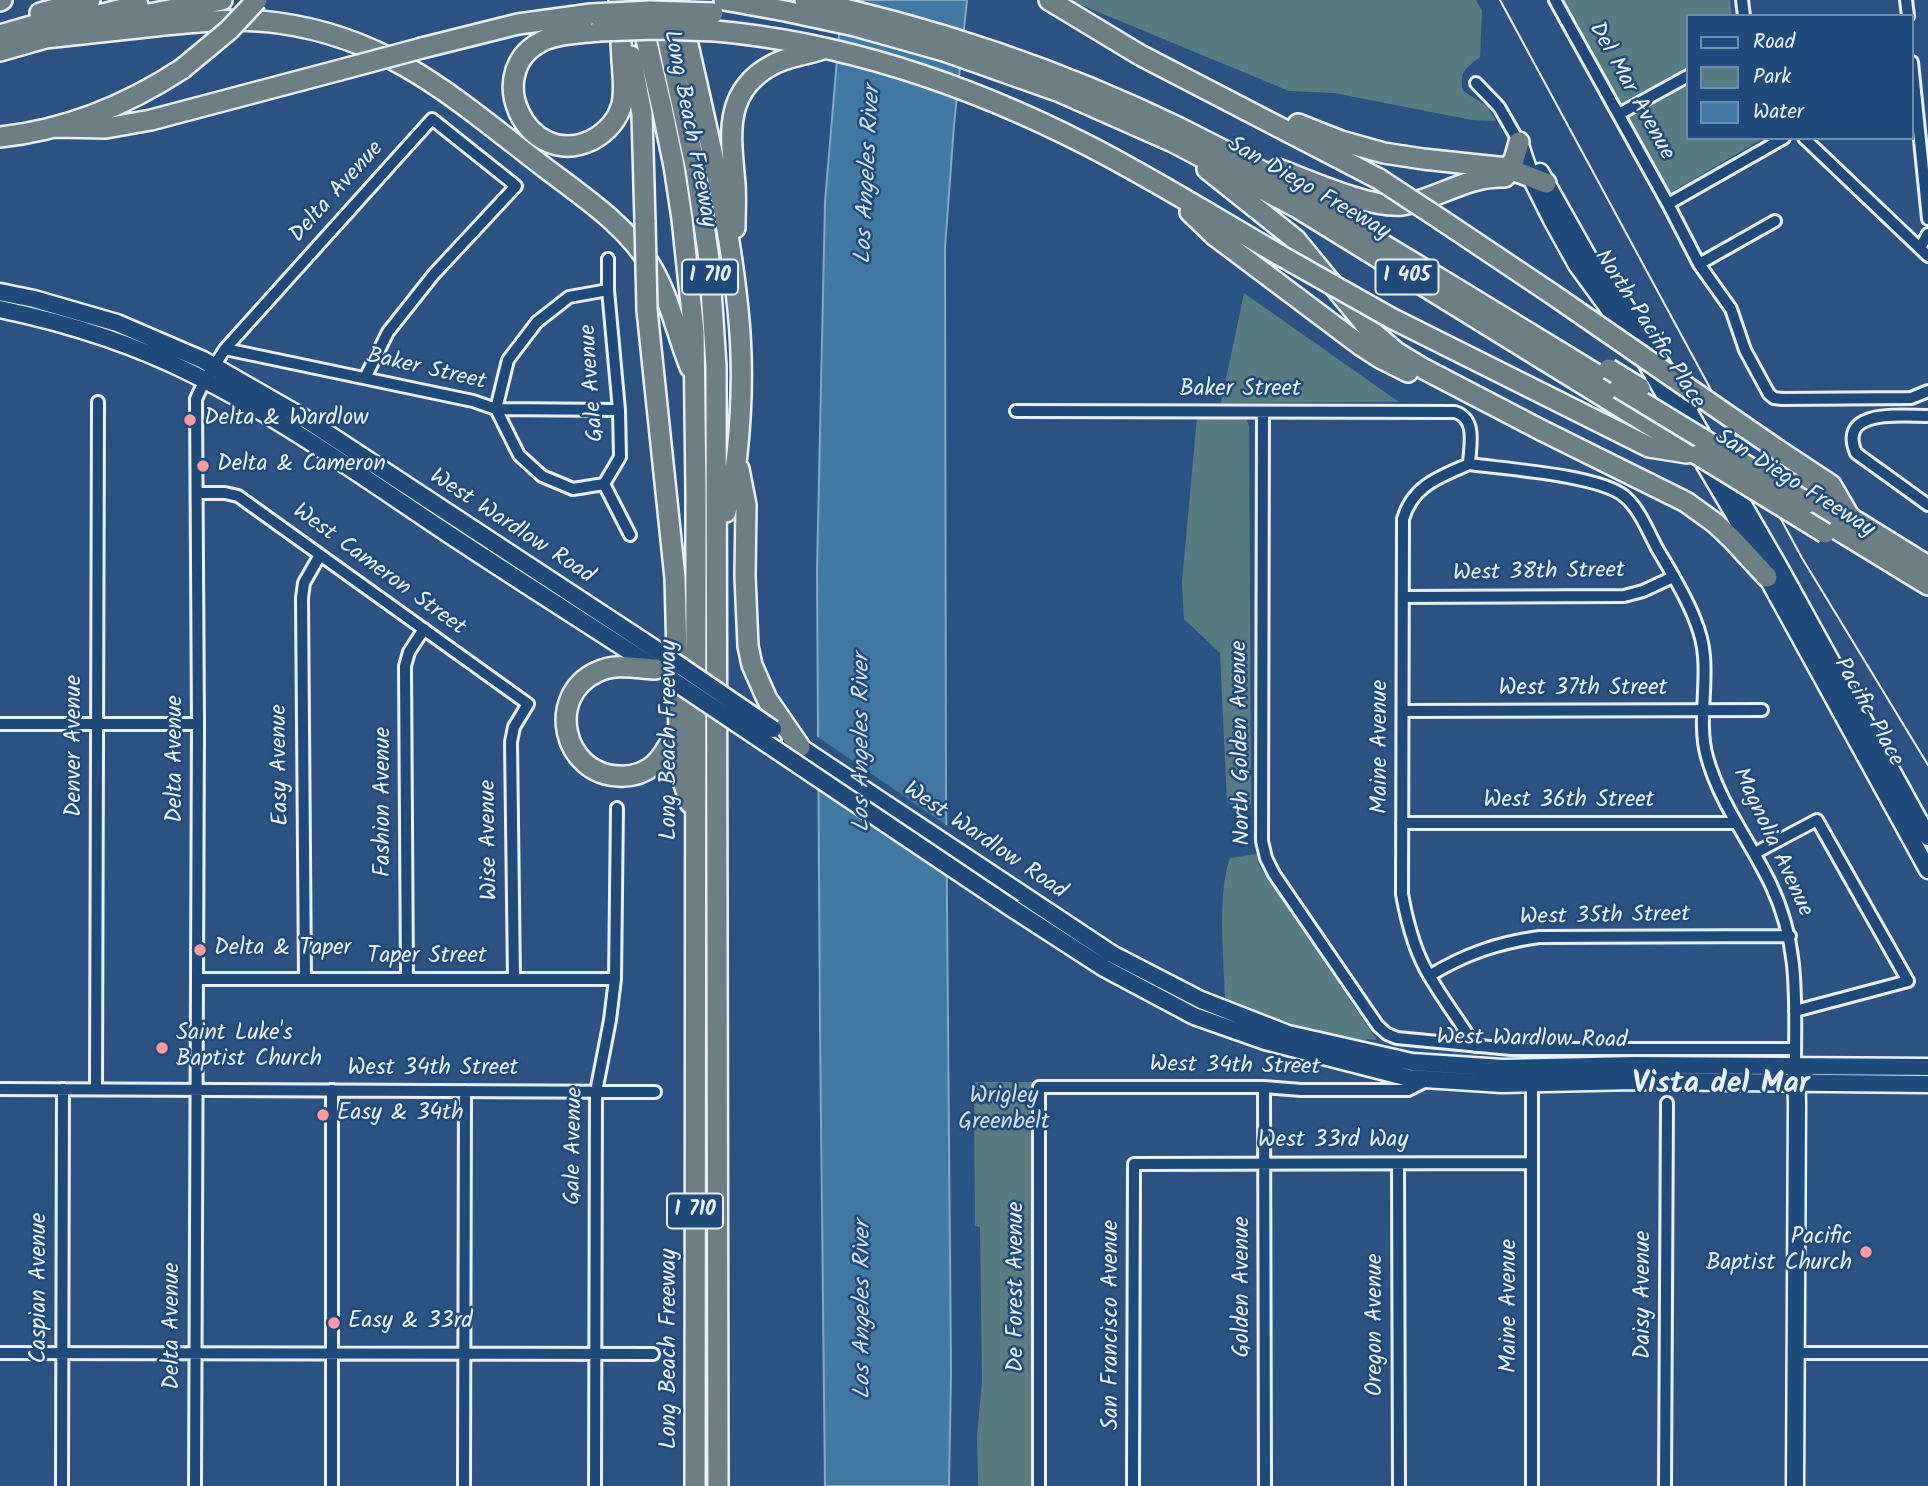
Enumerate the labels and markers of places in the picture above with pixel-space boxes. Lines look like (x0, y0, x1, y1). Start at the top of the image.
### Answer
place label: Delta & Wardlow (204, 406, 369, 434)
marker: Delta & Wardlow (182, 412, 198, 428)
place label: Delta & Cameron (217, 452, 386, 480)
marker: Delta & Cameron (195, 458, 211, 474)
place label: Delta & Taper (214, 936, 351, 964)
marker: Delta & Taper (192, 942, 208, 958)
place label: Saint Luke's Baptist Church (176, 1021, 322, 1075)
marker: Saint Luke's Baptist Church (154, 1040, 170, 1056)
place label: Easy & 34th (337, 1101, 463, 1129)
marker: Easy & 34th (315, 1107, 331, 1123)
place label: Pacific Baptist Church (1706, 1225, 1852, 1279)
marker: Pacific Baptist Church (1858, 1244, 1874, 1260)
place label: Easy & 33rd (348, 1309, 473, 1337)
marker: Easy & 33rd (326, 1315, 342, 1331)

